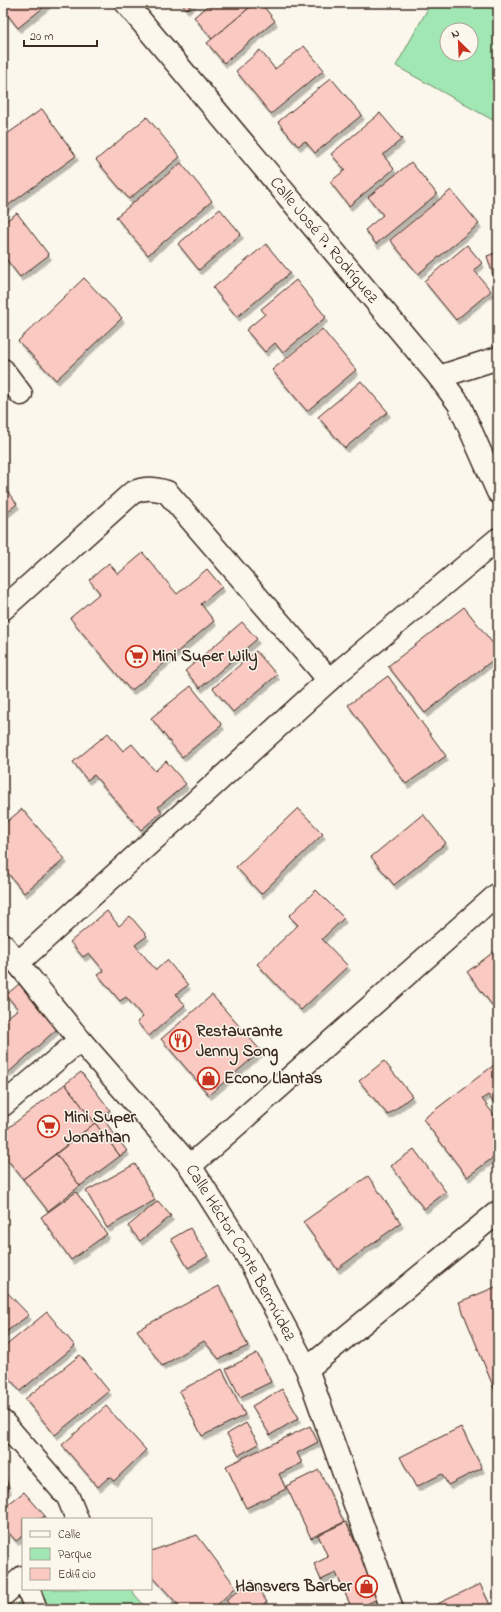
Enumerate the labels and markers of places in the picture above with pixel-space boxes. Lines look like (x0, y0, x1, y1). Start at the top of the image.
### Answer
supermarket icon: Mini Super Wily (124, 643, 150, 669)
place label: Mini Super Wily (152, 644, 258, 671)
place label: Restaurante Jenny Song (196, 1019, 284, 1066)
restaurant icon: Restaurante Jenny Song (168, 1028, 194, 1054)
shop icon: Econo Llantas (195, 1065, 221, 1091)
place label: Econo Llantas (224, 1066, 323, 1091)
place label: Mini Super Jonathan (64, 1105, 137, 1150)
supermarket icon: Mini Super Jonathan (36, 1114, 62, 1140)
shop icon: Hansvers Barber (354, 1573, 380, 1599)
place label: Hansvers Barber (235, 1574, 353, 1599)

